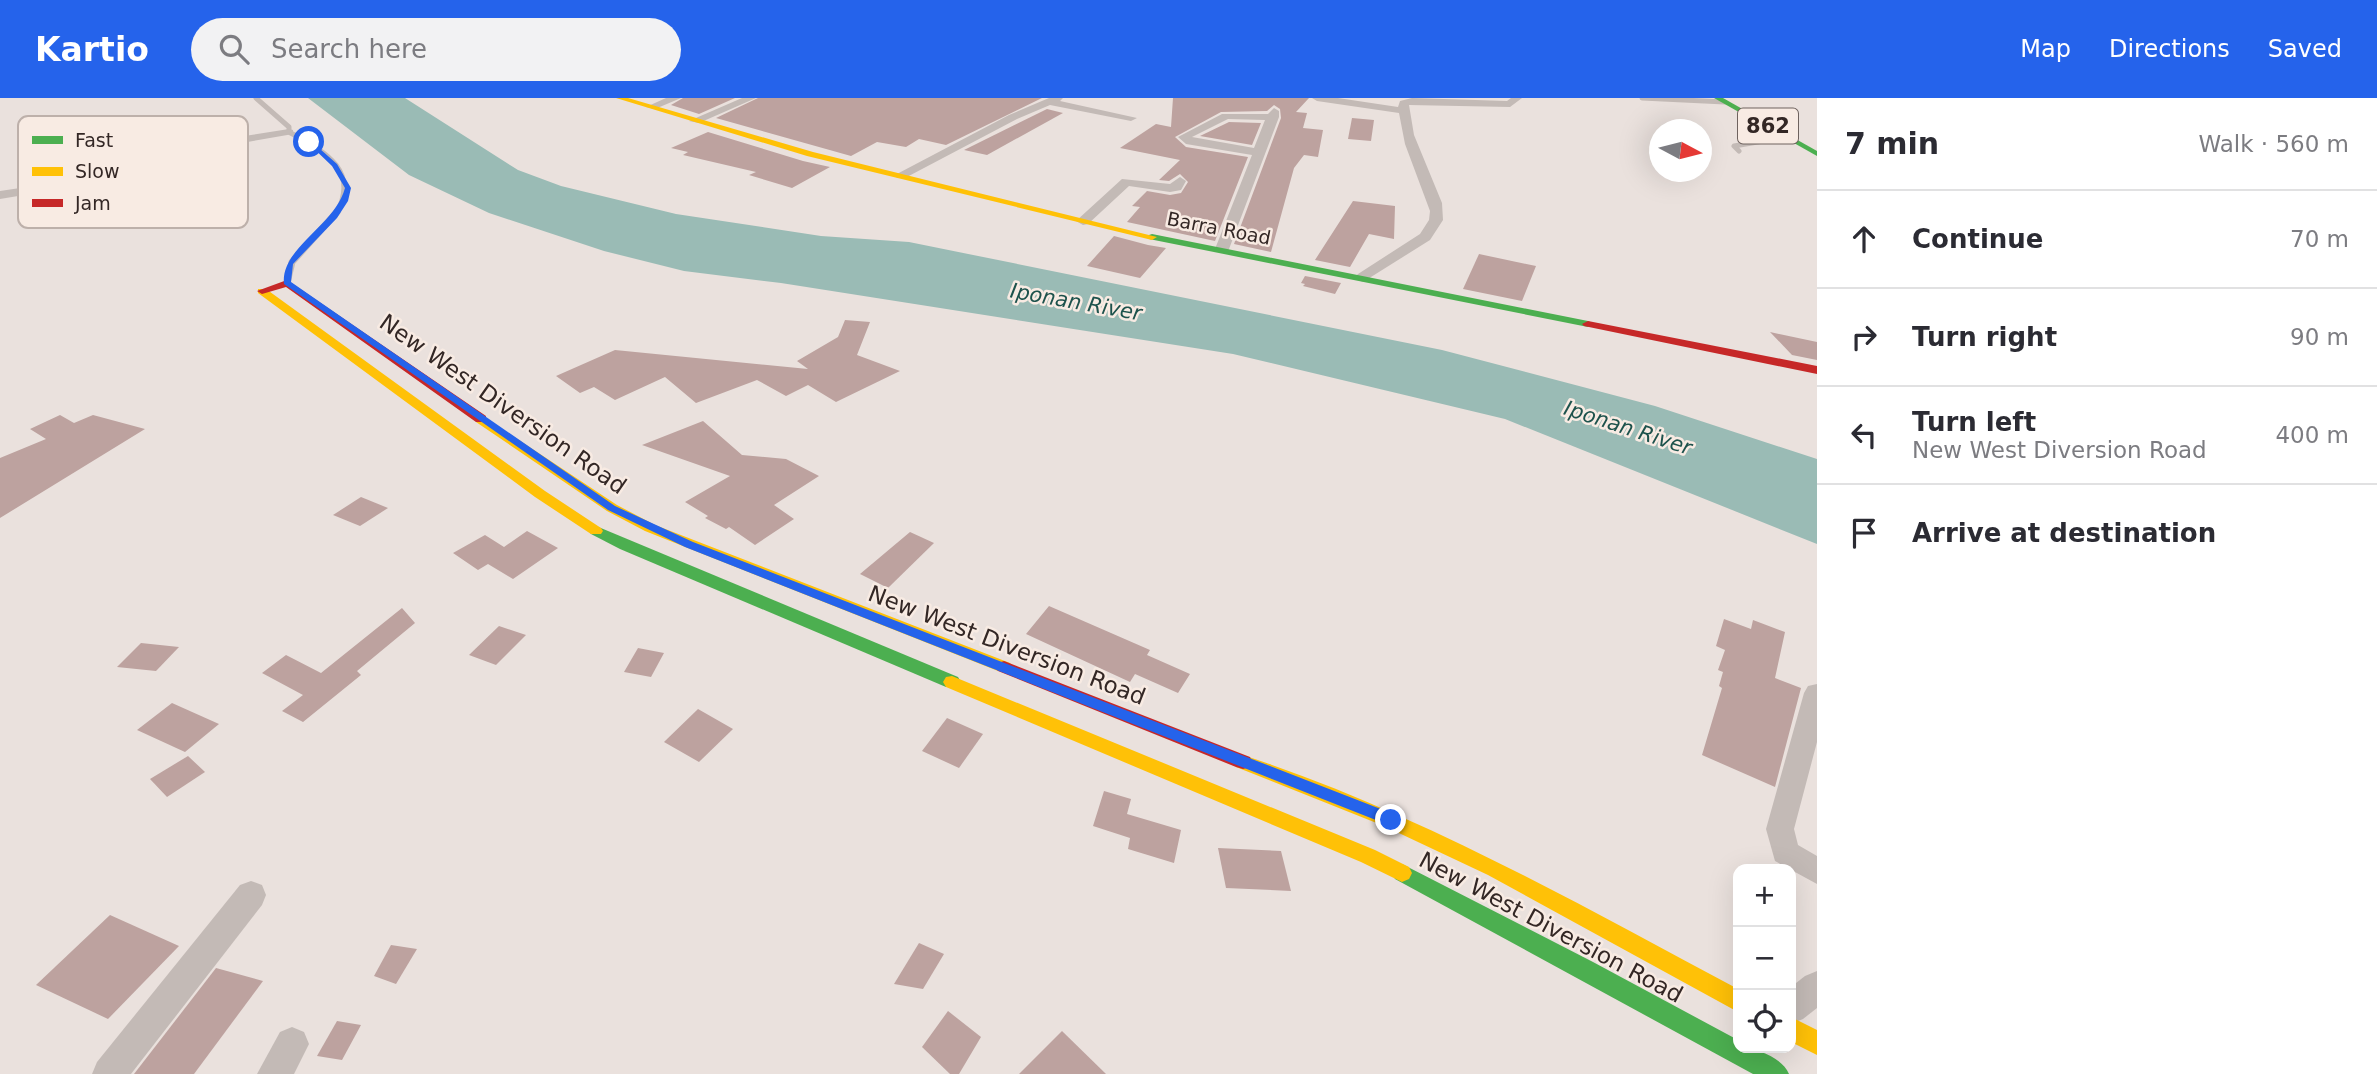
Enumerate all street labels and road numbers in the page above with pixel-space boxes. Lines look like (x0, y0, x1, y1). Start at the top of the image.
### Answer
road number: 862 (1738, 108, 1798, 144)
street label: Barra Road (1165, 207, 1273, 249)
street label: New West Diversion Road (375, 309, 631, 499)
street label: New West Diversion Road (865, 580, 1149, 710)
street label: New West Diversion Road (1415, 846, 1687, 1008)

